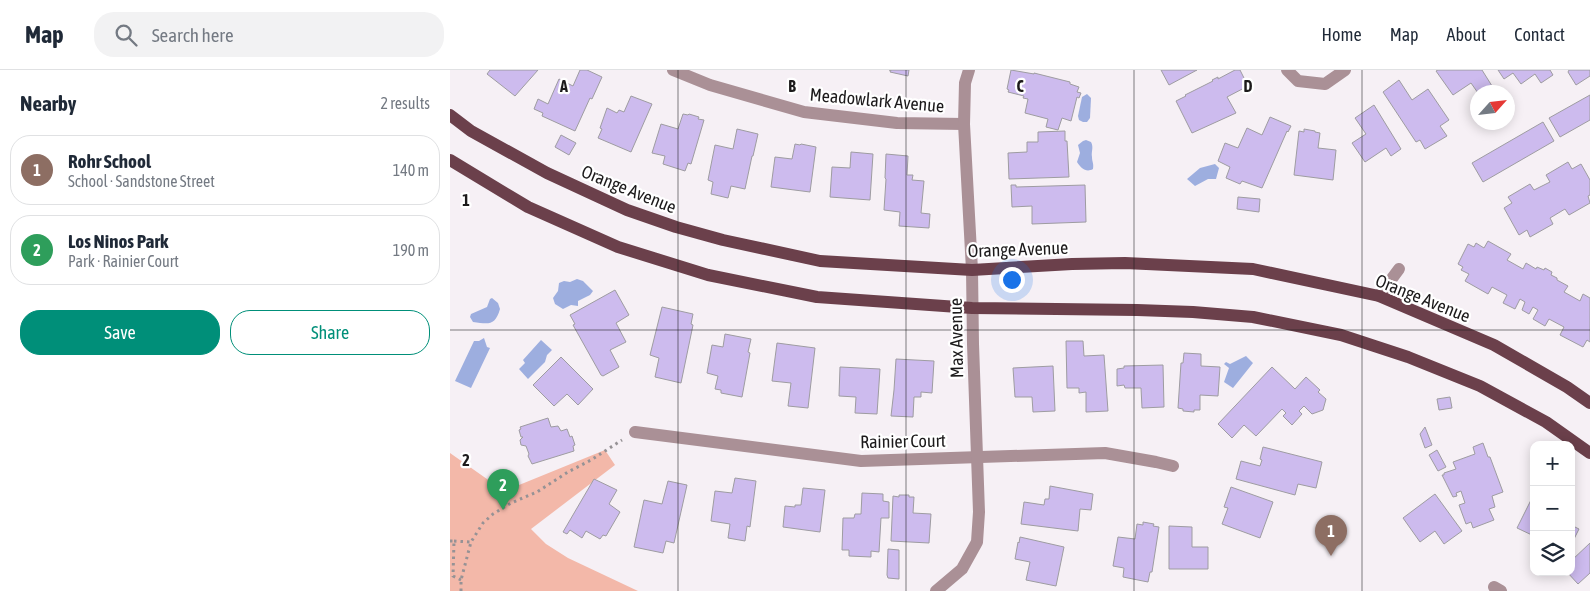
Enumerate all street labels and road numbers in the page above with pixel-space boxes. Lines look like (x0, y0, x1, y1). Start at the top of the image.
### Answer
street label: Meadowlark Avenue (809, 84, 945, 116)
street label: Orange Avenue (579, 160, 679, 218)
street label: Orange Avenue (967, 237, 1069, 261)
street label: Orange Avenue (1373, 269, 1473, 327)
street label: Max Avenue (945, 298, 967, 378)
street label: Rainier Court (860, 430, 946, 452)

